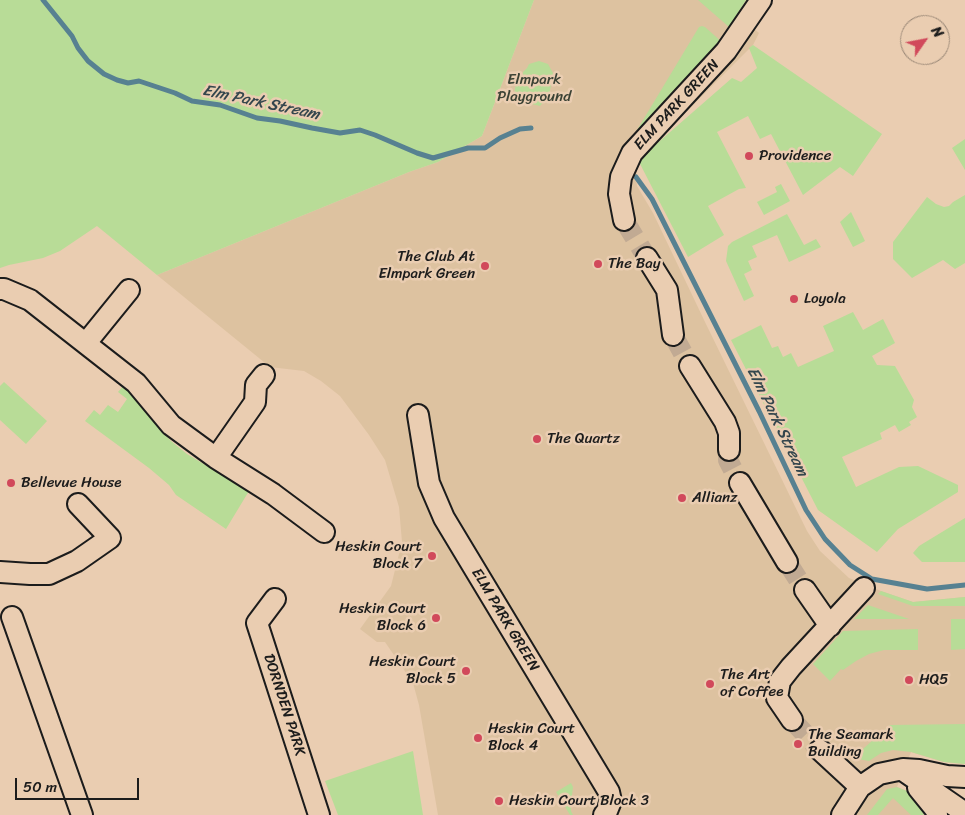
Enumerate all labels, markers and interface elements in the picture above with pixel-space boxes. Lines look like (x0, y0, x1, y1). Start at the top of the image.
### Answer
north arrow (900, 15, 950, 65)
text: N (924, 21, 950, 43)
street label: ELM PARK GREEN (630, 56, 724, 154)
park label: Elmpark Playground (497, 71, 571, 106)
water label: Elm Park Stream (201, 81, 321, 125)
place label: Providence (759, 147, 831, 165)
marker: Providence (743, 150, 755, 162)
place label: The Club At Elmpark Green (378, 248, 475, 283)
place label: The Bay (608, 255, 661, 273)
marker: The Bay (592, 258, 604, 270)
marker: The Club At Elmpark Green (479, 260, 491, 272)
place label: Loyola (804, 290, 846, 308)
marker: Loyola (788, 293, 800, 305)
water label: Elm Park Stream (742, 364, 812, 480)
place label: The Quartz (547, 430, 620, 448)
marker: The Quartz (531, 433, 543, 445)
place label: Bellevue House (21, 474, 121, 492)
marker: Bellevue House (5, 477, 17, 489)
place label: Allianz (692, 489, 737, 507)
marker: Allianz (676, 492, 688, 504)
place label: Heskin Court Block 7 (335, 538, 422, 573)
marker: Heskin Court Block 7 (426, 550, 438, 562)
street label: ELM PARK GREEN (467, 565, 543, 675)
place label: Heskin Court Block 6 (339, 600, 426, 635)
marker: Heskin Court Block 6 (430, 612, 442, 624)
street label: DORNDEN PARK (259, 652, 309, 758)
place label: Heskin Court Block 5 (369, 653, 456, 688)
marker: Heskin Court Block 5 (460, 665, 472, 677)
place label: The Art of Coffee (720, 666, 783, 701)
place label: HQ5 (919, 671, 949, 689)
marker: HQ5 (903, 674, 915, 686)
marker: The Art of Coffee (704, 678, 716, 690)
place label: Heskin Court Block 4 (488, 720, 575, 755)
place label: The Seamark Building (808, 726, 894, 761)
marker: Heskin Court Block 4 (472, 732, 484, 744)
marker: The Seamark Building (792, 738, 804, 750)
scale bar (18, 768, 141, 800)
text: 50 m (23, 774, 57, 800)
place label: Heskin Court Block 3 (509, 792, 649, 810)
marker: Heskin Court Block 3 (493, 795, 505, 807)

